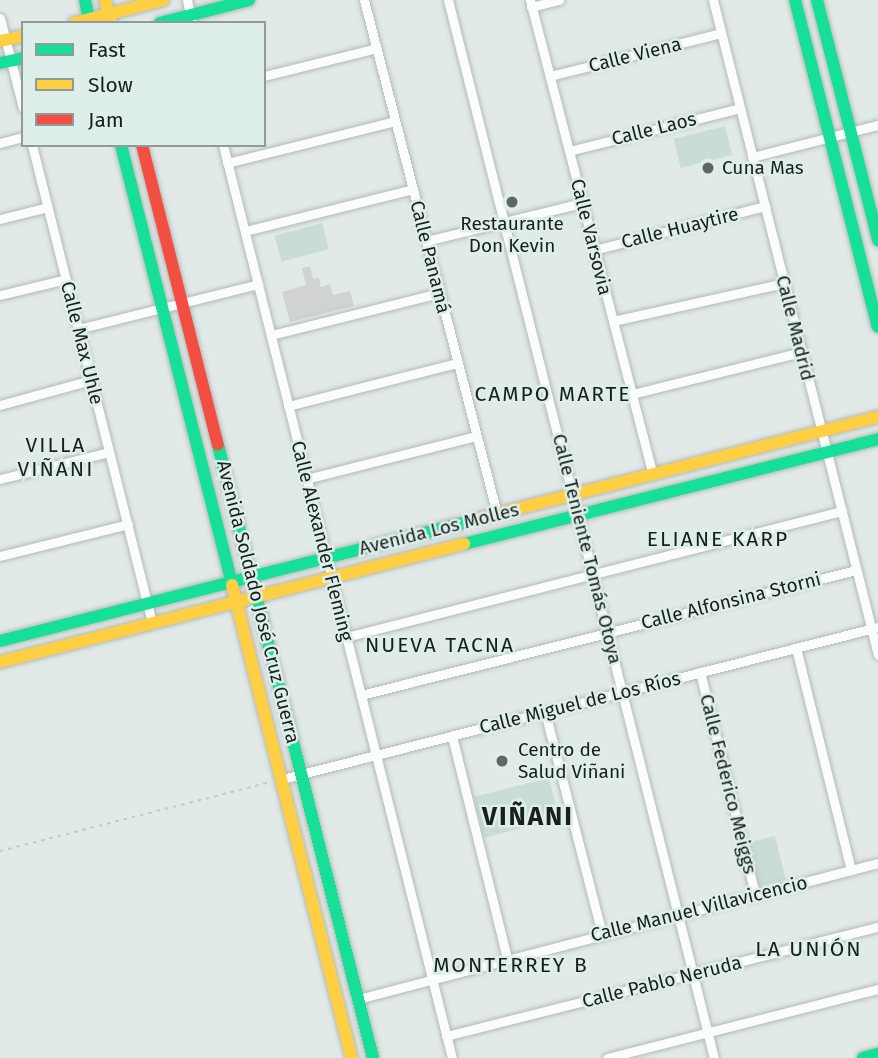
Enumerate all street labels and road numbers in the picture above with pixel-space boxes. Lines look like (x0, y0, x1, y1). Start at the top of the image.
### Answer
street label: Calle Viena (586, 32, 684, 78)
street label: Calle Laos (609, 107, 699, 151)
street label: Calle Varsovia (566, 176, 616, 298)
street label: Calle Panamá (405, 198, 455, 316)
street label: Calle Huaytire (619, 202, 741, 254)
street label: Calle Madrid (771, 273, 819, 383)
street label: Calle Max Uhle (56, 279, 108, 407)
street label: Calle Teniente Tomás Otoya (547, 432, 627, 666)
street label: Calle Alexander Fleming (286, 438, 358, 644)
street label: Avenida Soldado José Cruz Guerra (212, 458, 304, 746)
street label: Avenida Los Molles (357, 498, 521, 560)
street label: Calle Alfonsina Storni (639, 568, 823, 634)
street label: Calle Miguel de Los Ríos (477, 667, 683, 739)
street label: Calle Federico Meiggs (695, 692, 761, 876)
street label: Calle Manuel Villavicencio (588, 871, 810, 947)
street label: Calle Pablo Neruda (580, 951, 744, 1013)

